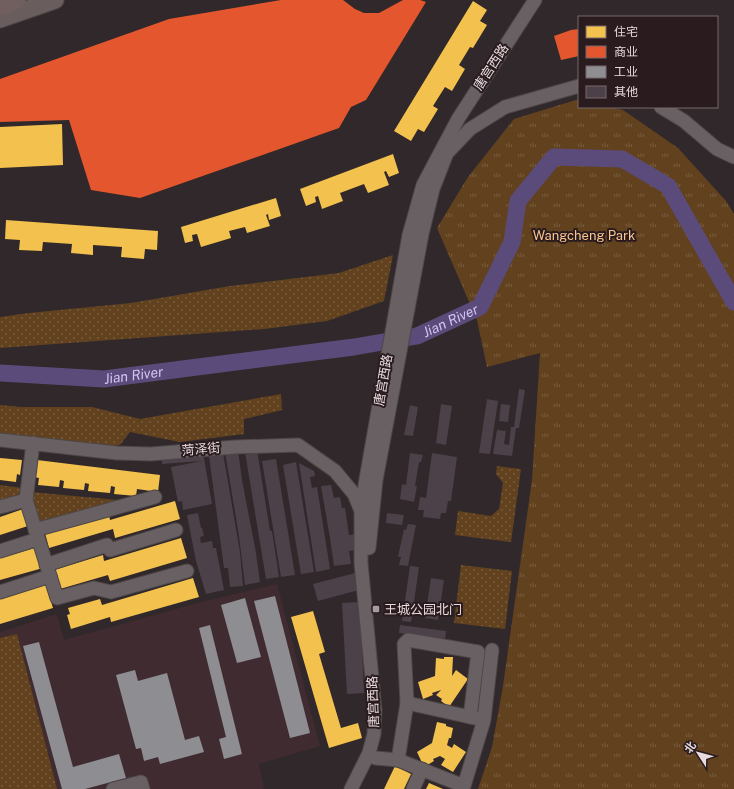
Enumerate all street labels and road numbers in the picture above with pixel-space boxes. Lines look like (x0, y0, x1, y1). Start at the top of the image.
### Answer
street label: 唐宫西路 (471, 41, 511, 93)
street label: 唐宫西路 (371, 353, 395, 407)
street label: 菏泽街 (181, 440, 221, 458)
street label: 唐宫西路 (365, 676, 381, 728)

